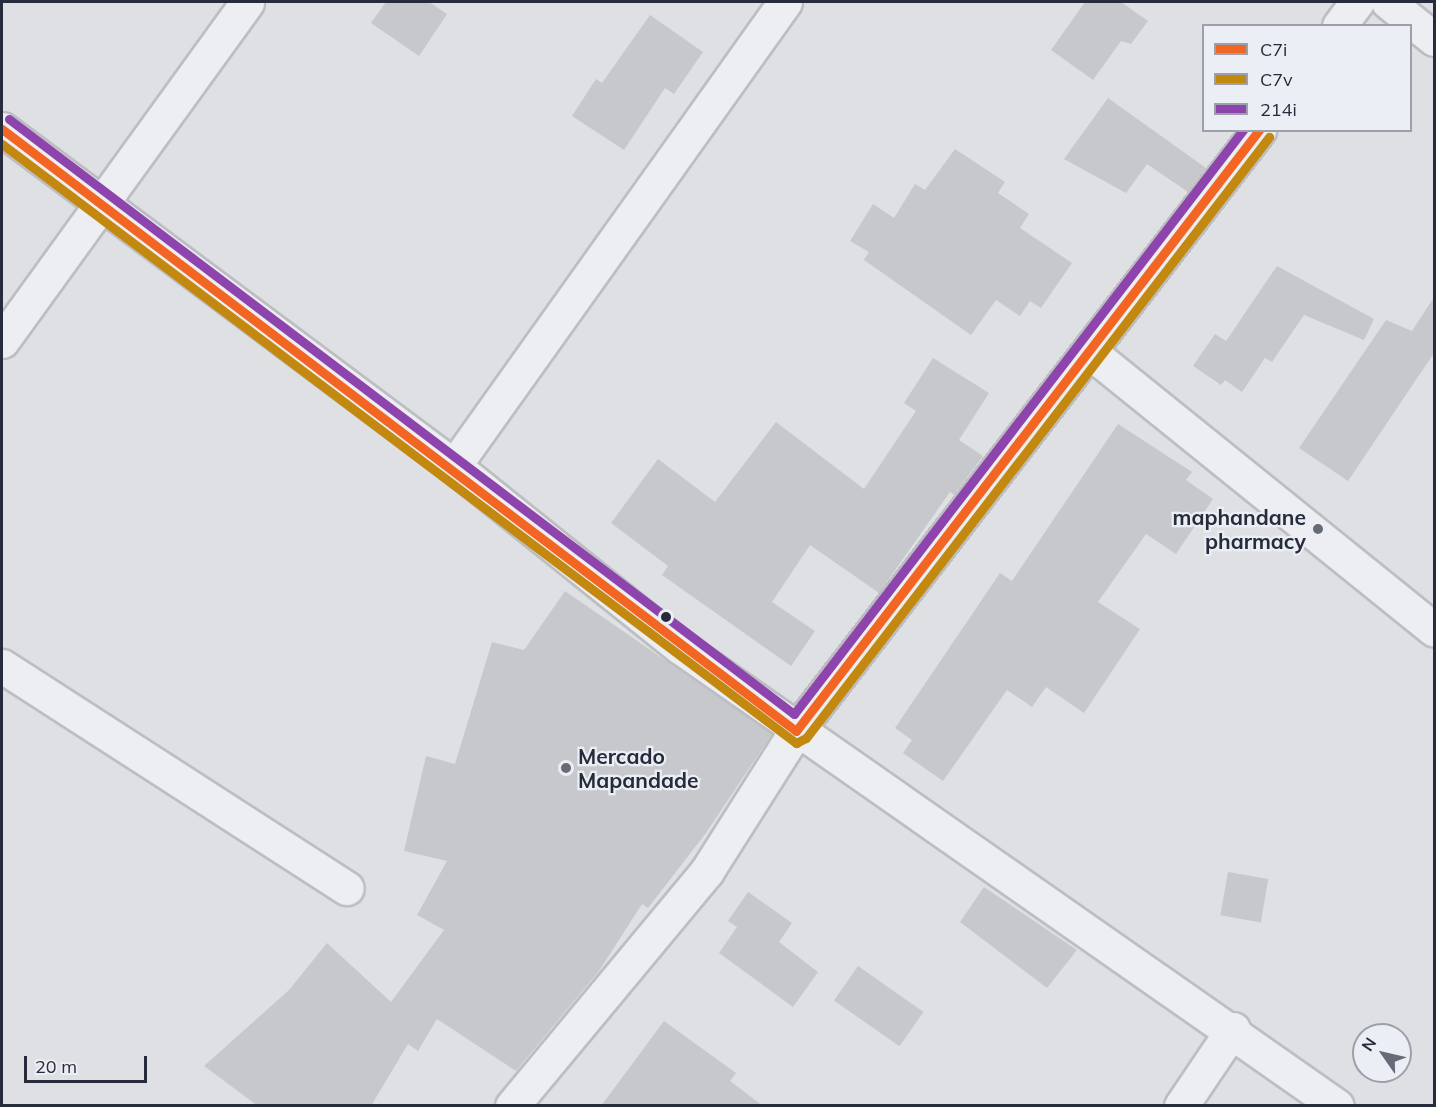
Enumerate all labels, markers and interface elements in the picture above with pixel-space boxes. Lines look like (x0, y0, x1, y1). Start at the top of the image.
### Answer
legend (1202, 24, 1412, 132)
text: C7i (1260, 38, 1287, 61)
text: C7v (1260, 68, 1293, 91)
text: 214i (1260, 98, 1297, 121)
place label: maphandane pharmacy (1173, 504, 1306, 554)
marker: maphandane pharmacy (1311, 522, 1325, 536)
unlabelled marker (660, 611, 672, 623)
place label: Mercado Mapandade (578, 743, 699, 793)
marker: Mercado Mapandade (559, 761, 573, 775)
north arrow (1352, 1023, 1412, 1083)
text: N (1357, 1033, 1380, 1055)
scale bar (27, 1044, 150, 1082)
text: 20 m (35, 1055, 77, 1078)

